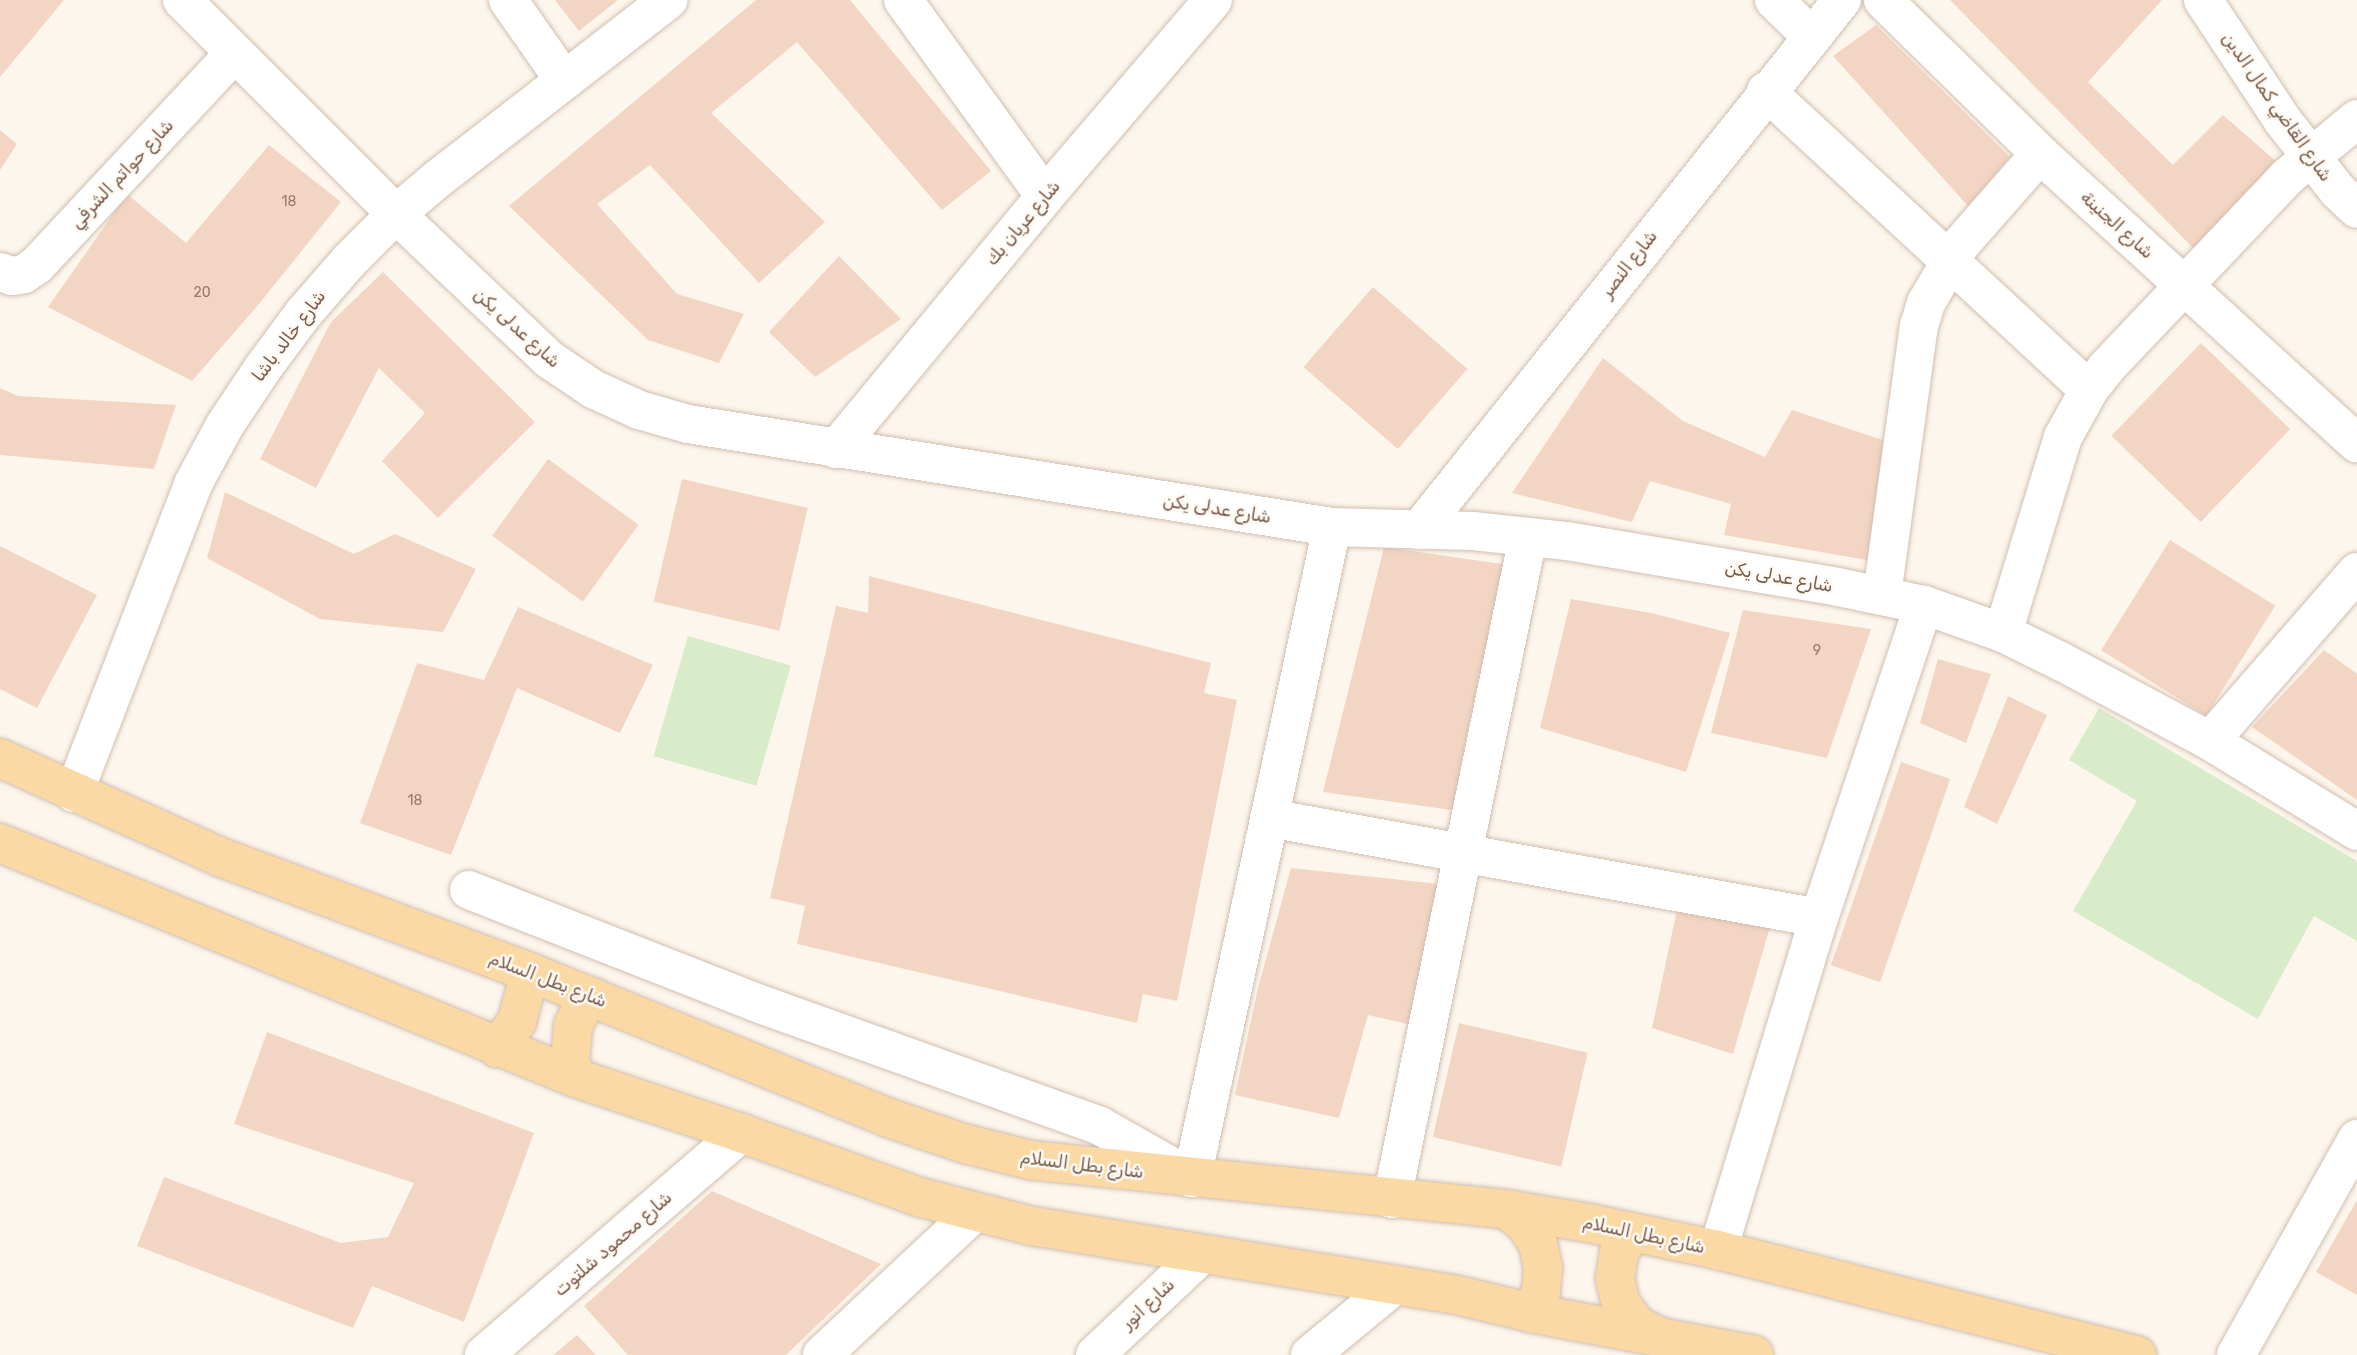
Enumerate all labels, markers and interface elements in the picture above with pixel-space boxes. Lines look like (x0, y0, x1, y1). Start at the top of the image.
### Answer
street label: شارع القاضي كمال الدين (2217, 28, 2337, 186)
street label: شارع حواتم الشرفي (66, 115, 178, 233)
street label: شارع عريان بك (981, 176, 1065, 270)
street label: شارع الجنينة (2076, 187, 2158, 263)
house number: 18 (282, 194, 296, 210)
street label: شارع النصر (1596, 226, 1662, 302)
street label: شارع عدلى يكن (469, 283, 565, 373)
house number: 20 (193, 285, 211, 301)
street label: شارع خالد باشا (248, 286, 330, 386)
street label: شارع عدلى يكن (1161, 490, 1273, 528)
street label: شارع عدلى يكن (1723, 557, 1835, 597)
house number: 9 (1813, 643, 1821, 659)
house number: 18 (408, 793, 422, 809)
street label: شارع بطل السلام (486, 948, 610, 1012)
street label: شارع بطل السلام (1019, 1147, 1145, 1183)
street label: شارع محمود شلتوت (550, 1187, 676, 1301)
street label: شارع بطل السلام (1581, 1212, 1707, 1258)
street label: شارع انور (1117, 1274, 1179, 1334)

